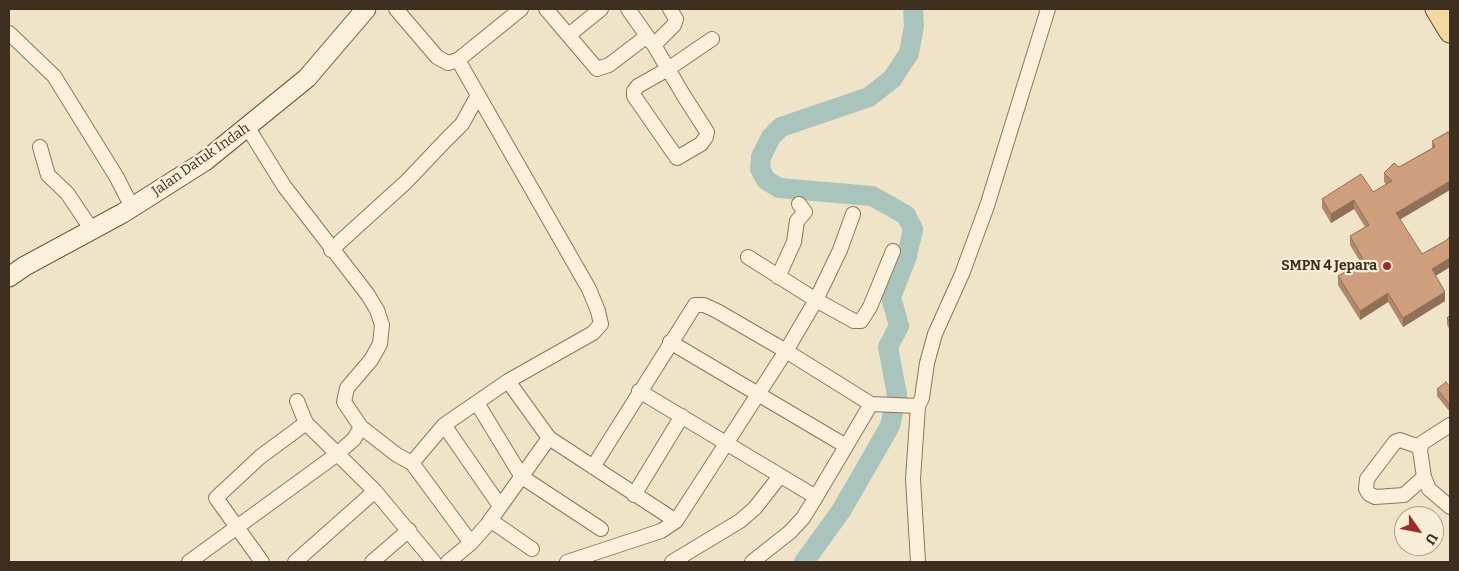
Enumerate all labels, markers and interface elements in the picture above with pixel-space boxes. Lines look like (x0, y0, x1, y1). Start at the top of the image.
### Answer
street label: Jalan Datuk Indah (149, 120, 253, 200)
place label: SMPN 4 Jepara (1281, 258, 1377, 274)
marker: SMPN 4 Jepara (1381, 260, 1393, 272)
north arrow (1394, 506, 1444, 556)
text: U (1421, 530, 1441, 548)

